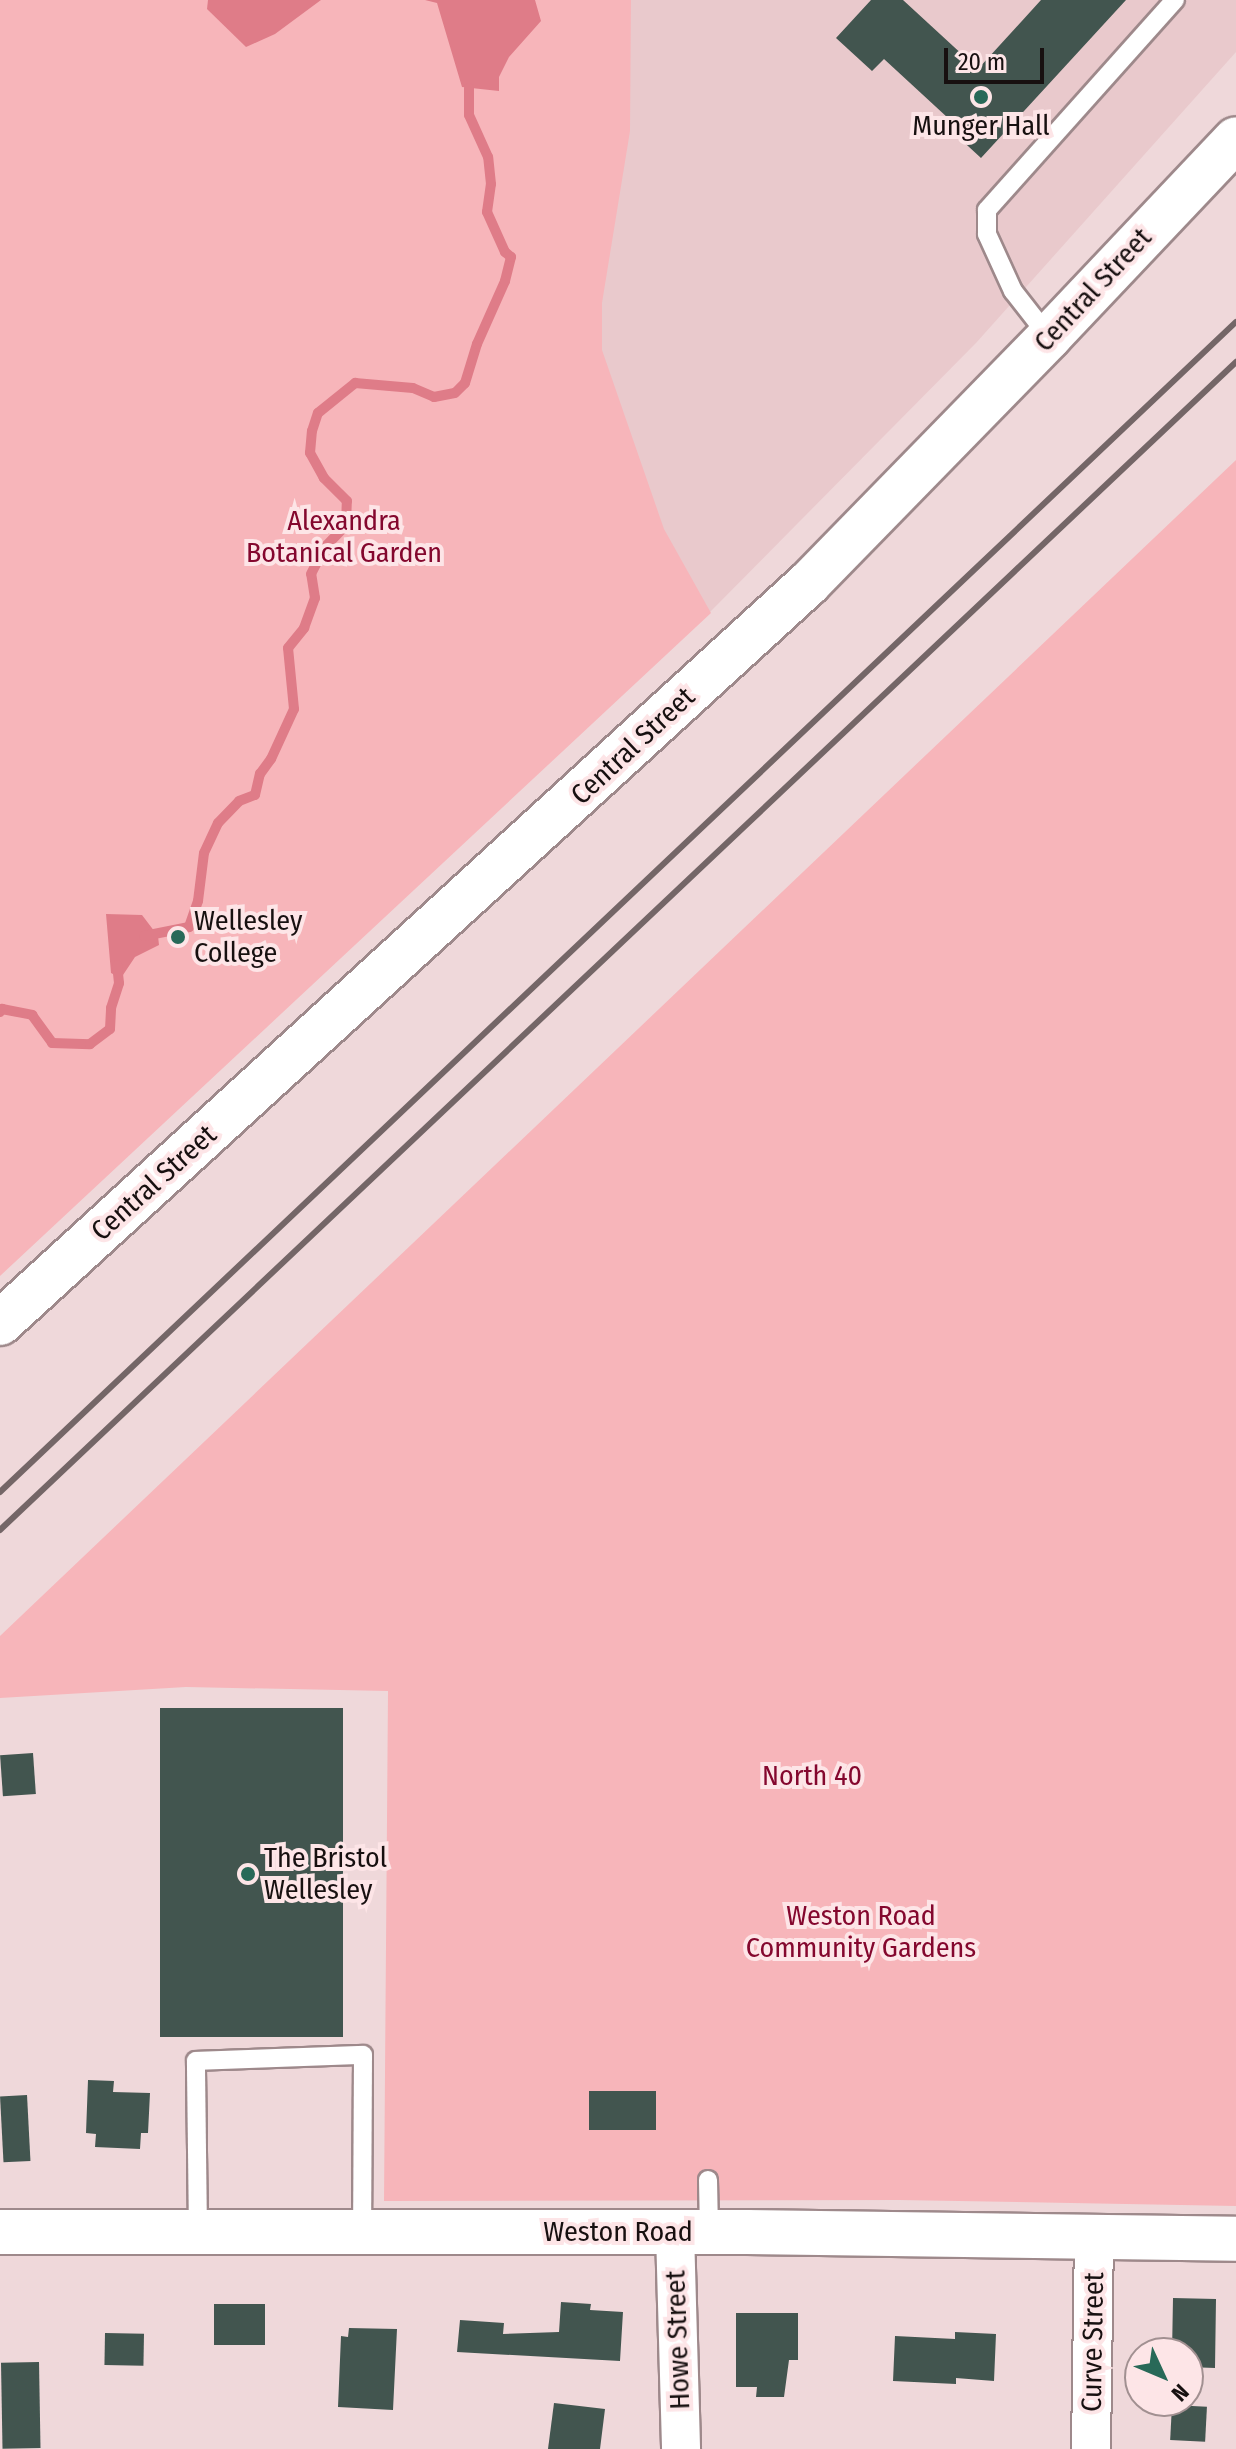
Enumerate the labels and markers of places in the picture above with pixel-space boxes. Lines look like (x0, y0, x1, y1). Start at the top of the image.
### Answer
marker: Munger Hall (972, 88, 990, 106)
place label: Munger Hall (912, 109, 1050, 143)
place label: Wellesley College (194, 904, 302, 970)
marker: Wellesley College (169, 928, 187, 946)
place label: The Bristol Wellesley (264, 1841, 387, 1907)
marker: The Bristol Wellesley (239, 1865, 257, 1883)

